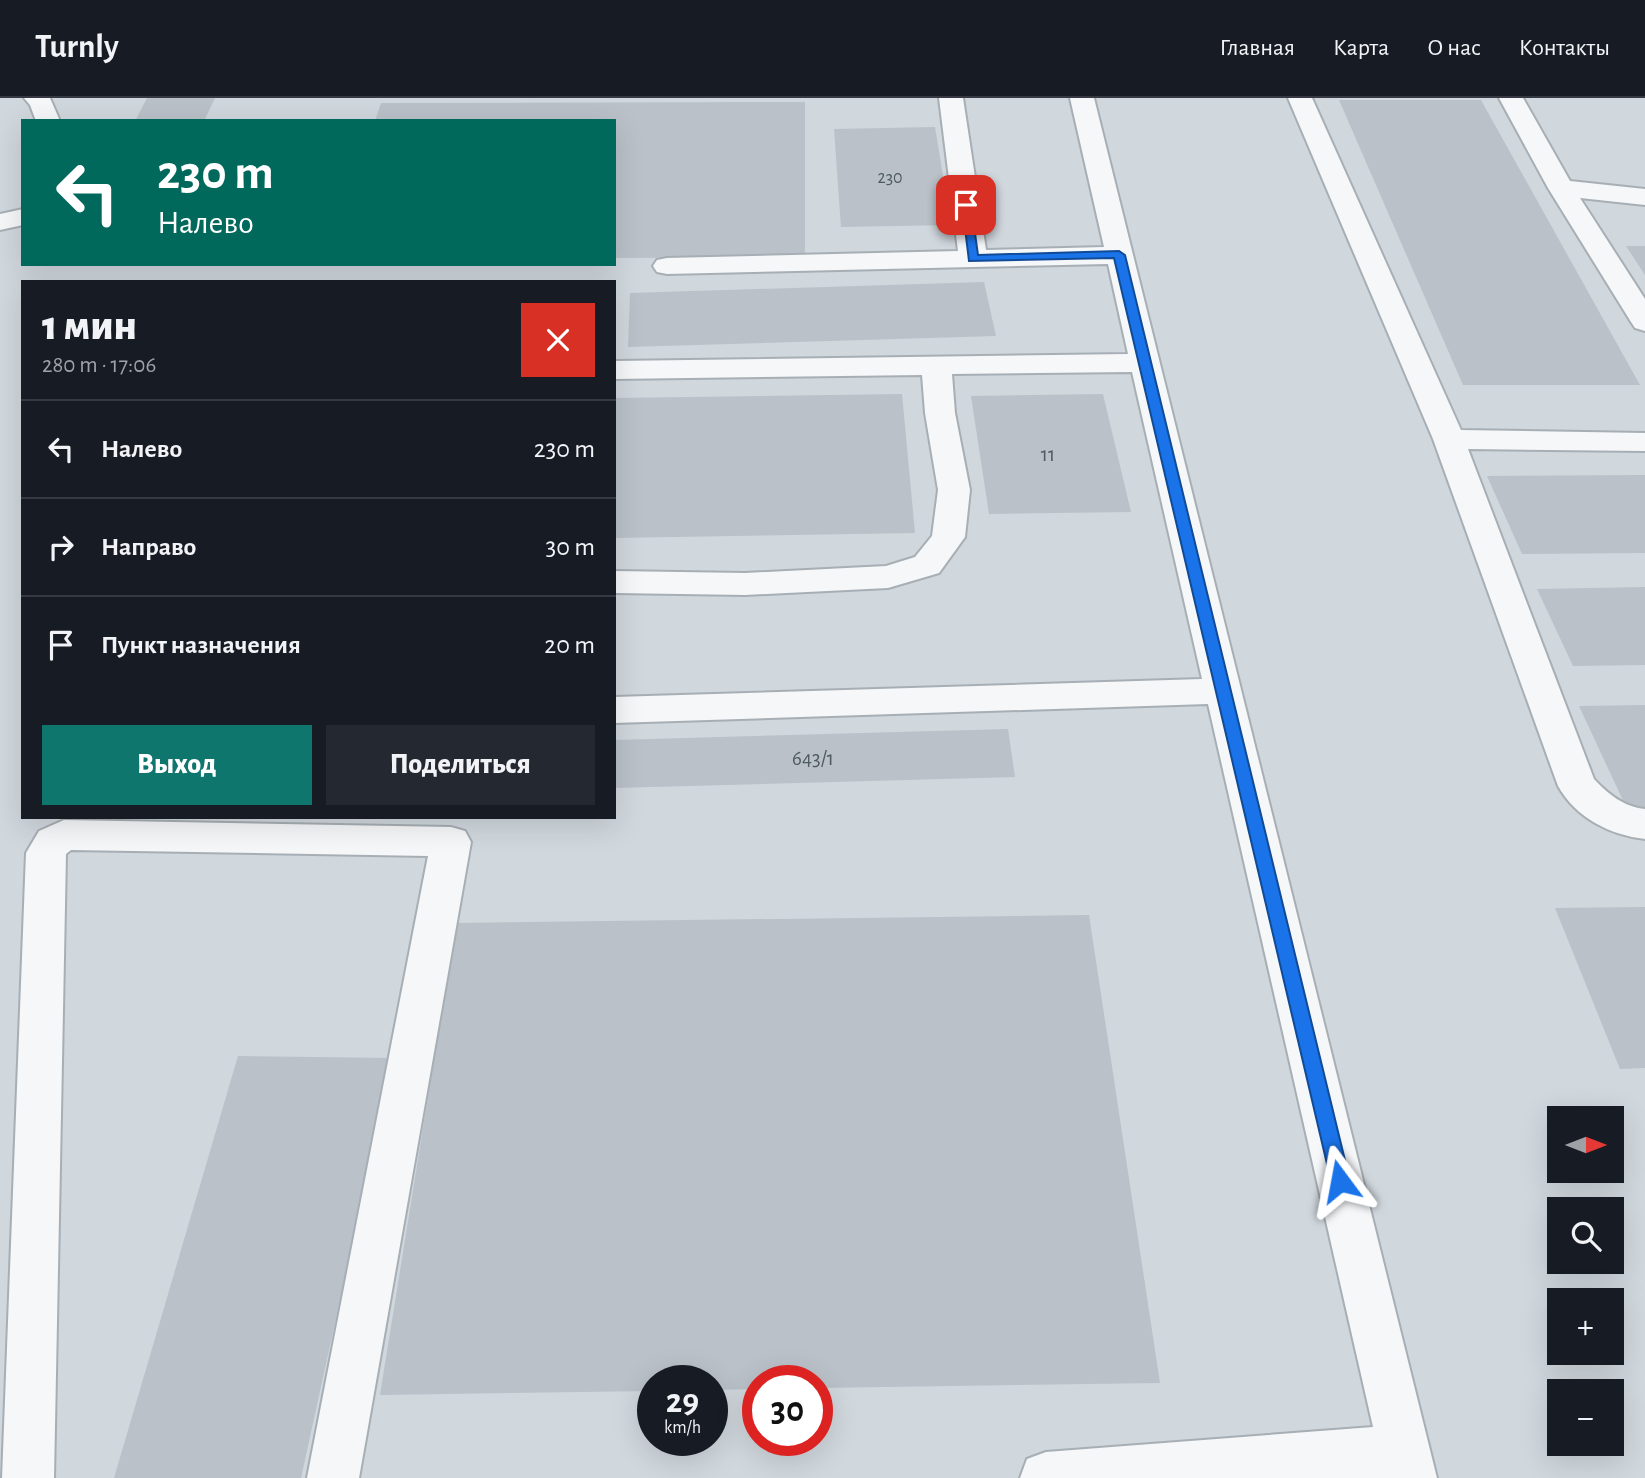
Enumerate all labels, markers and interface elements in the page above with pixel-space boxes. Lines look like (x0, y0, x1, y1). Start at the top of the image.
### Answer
text: Turnly (35, 31, 119, 64)
text: Главная (1220, 36, 1295, 60)
text: Карта (1333, 36, 1389, 60)
text: О нас (1427, 36, 1481, 60)
text: Контакты (1519, 36, 1610, 60)
icon: left (42, 147, 133, 238)
text: 230 m (157, 149, 274, 198)
house number: 230 (877, 169, 903, 187)
pin (936, 175, 996, 235)
icon: arrive (947, 186, 985, 224)
text: Налево (157, 207, 254, 239)
button: close (521, 303, 595, 377)
text: 1 мин (42, 305, 137, 347)
text: 280 m · 17:06 (42, 354, 156, 377)
icon: left (42, 430, 80, 468)
text: Налево (101, 436, 182, 462)
text: 230 m (534, 436, 595, 462)
house number: 11 (1041, 444, 1055, 465)
icon: right (42, 528, 80, 566)
text: Направо (101, 534, 196, 560)
text: 30 m (545, 534, 595, 560)
icon: arrive (42, 626, 80, 664)
text: Пункт назначения (101, 632, 301, 658)
text: 20 m (544, 632, 595, 658)
button: Выход (42, 725, 312, 805)
button: Поделиться (326, 725, 595, 805)
house number: 643/1 (792, 748, 834, 769)
north arrow (1547, 1106, 1624, 1183)
map controls (1547, 1106, 1624, 1456)
position arrow (1303, 1144, 1377, 1218)
button: search (1547, 1197, 1624, 1274)
button: + (1547, 1288, 1624, 1365)
speed limit sign: 30 (742, 1365, 833, 1456)
button: − (1547, 1379, 1624, 1456)
text: 29 (666, 1384, 699, 1419)
text: km/h (664, 1419, 701, 1437)

